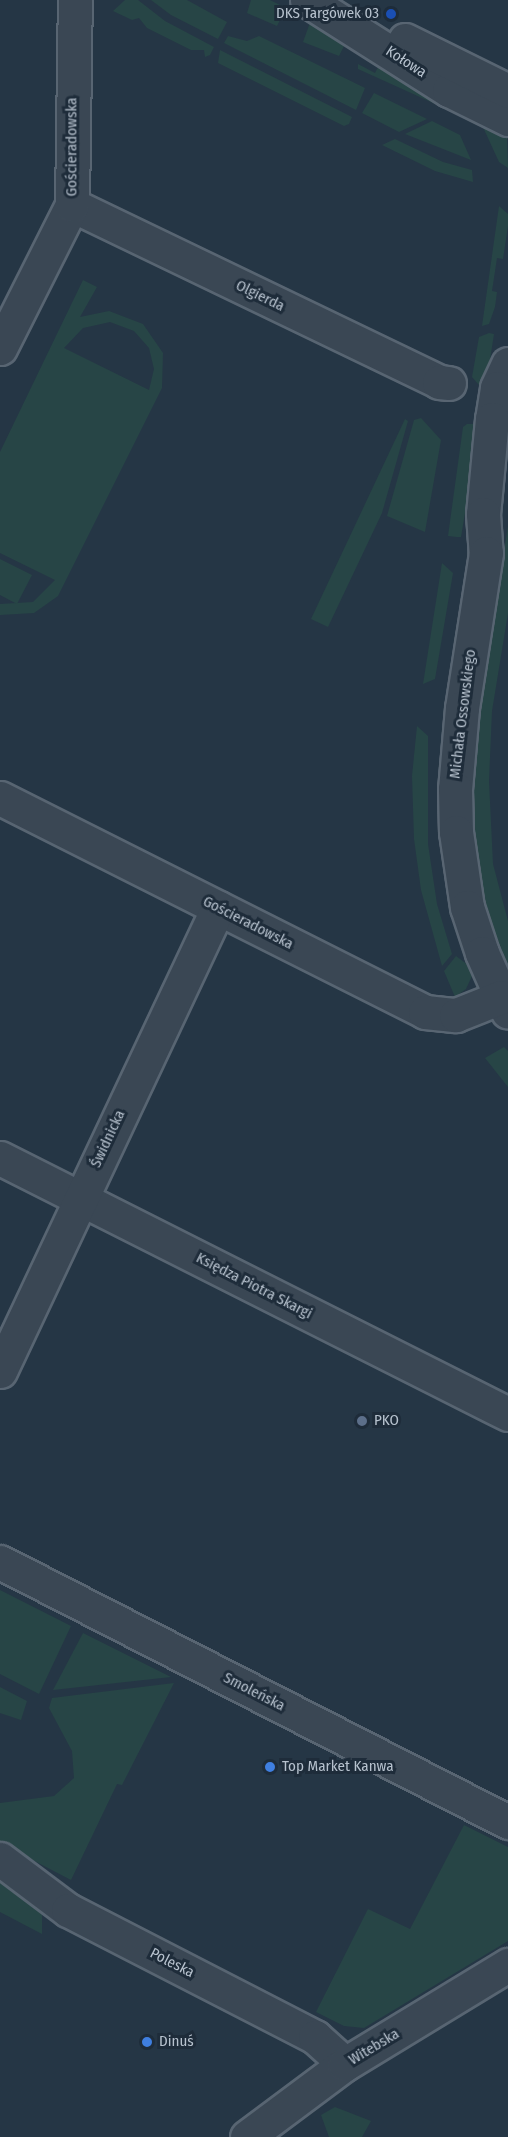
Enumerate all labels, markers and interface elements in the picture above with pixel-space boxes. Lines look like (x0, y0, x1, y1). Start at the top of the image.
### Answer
place label: DKS Targówek 03 (276, 5, 379, 23)
marker: DKS Targówek 03 (384, 7, 398, 21)
street label: Kołowa (382, 42, 430, 82)
street label: Gościeradowska (63, 98, 81, 196)
street label: Olgierda (233, 277, 287, 315)
street label: Michała Ossowskiego (446, 648, 480, 780)
street label: Gościeradowska (200, 893, 296, 953)
street label: Świdnicka (87, 1107, 129, 1171)
street label: Księdza Piotra Skargi (193, 1249, 315, 1323)
place label: PKO (374, 1412, 399, 1430)
marker: PKO (355, 1414, 369, 1428)
street label: Smoleńska (220, 1669, 288, 1715)
place label: Top Market Kanwa (282, 1758, 394, 1776)
marker: Top Market Kanwa (263, 1760, 277, 1774)
street label: Poleska (147, 1944, 197, 1982)
street label: Witebska (346, 2025, 402, 2069)
place label: Dinuś (159, 2033, 194, 2051)
marker: Dinuś (140, 2035, 154, 2049)

